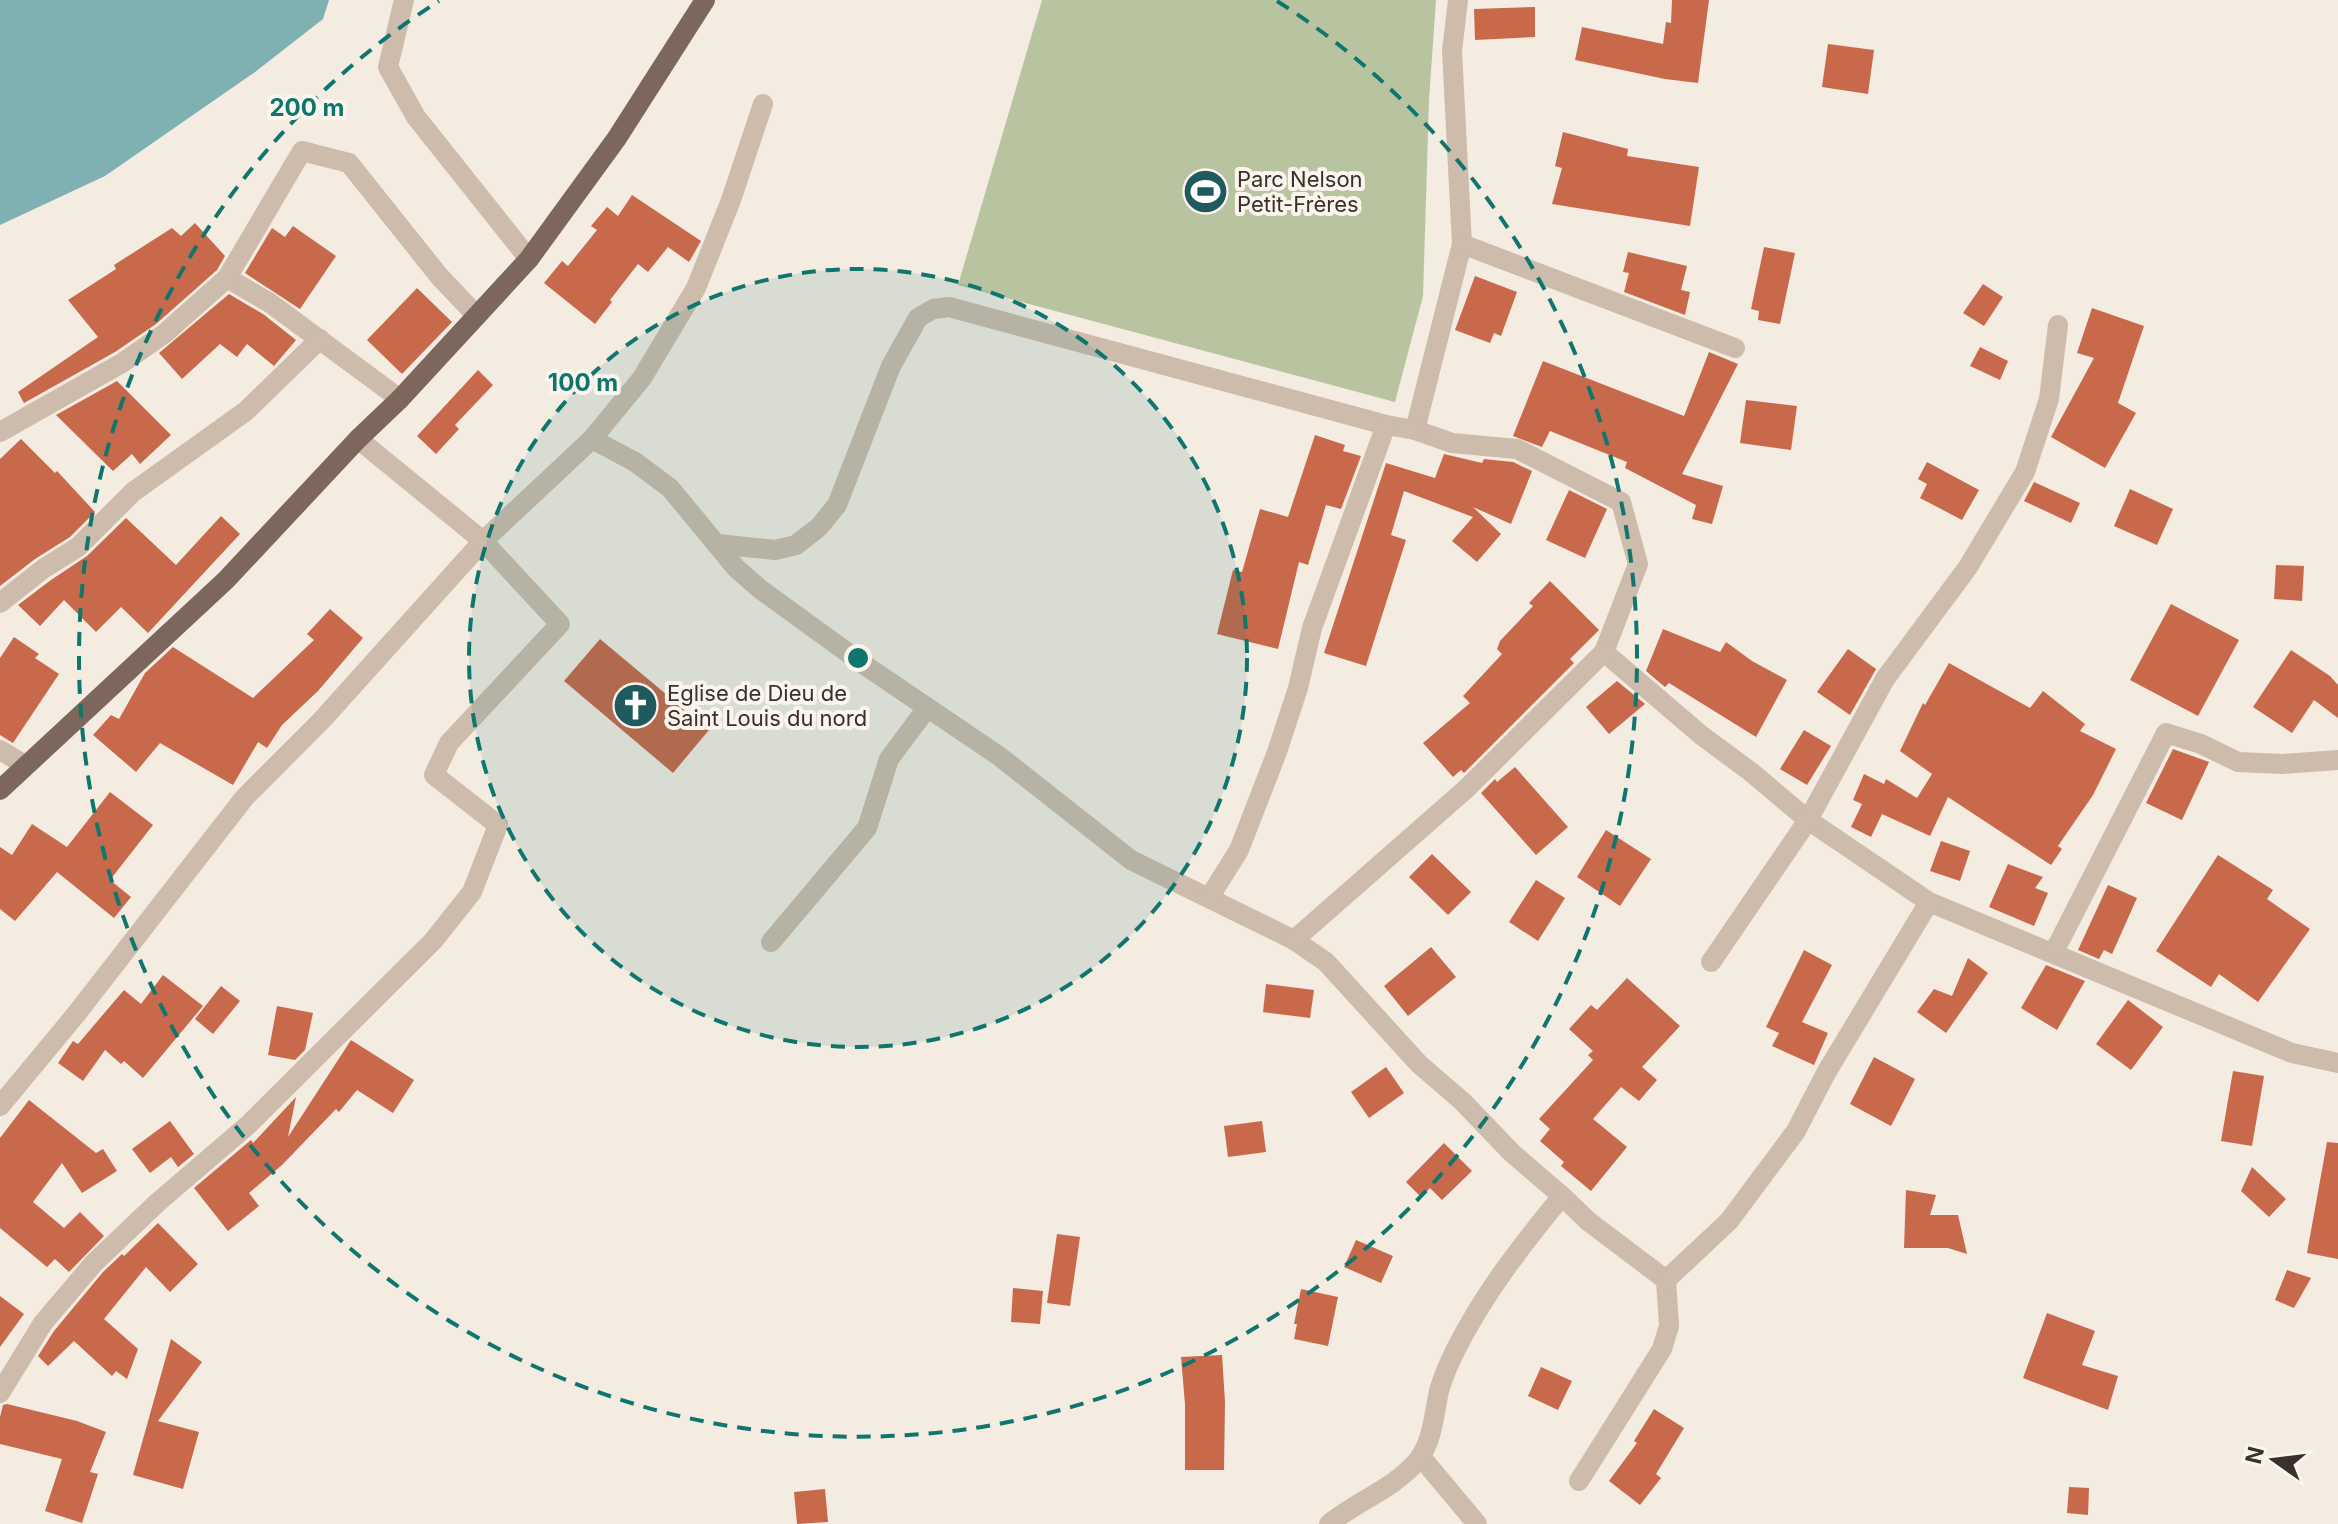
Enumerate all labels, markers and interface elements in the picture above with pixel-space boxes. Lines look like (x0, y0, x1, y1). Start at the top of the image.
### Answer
text: 200 m (269, 93, 345, 122)
place label: Parc Nelson Petit-Frères (1237, 166, 1363, 217)
sports icon: Parc Nelson Petit-Frères (1182, 168, 1230, 216)
text: 100 m (548, 368, 618, 397)
centre of rings (844, 644, 872, 672)
place label: Eglise de Dieu de Saint Louis du nord (667, 680, 867, 731)
church icon: Eglise de Dieu de Saint Louis du nord (612, 682, 660, 730)
north arrow (2234, 1420, 2314, 1500)
text: N (2240, 1444, 2269, 1466)

